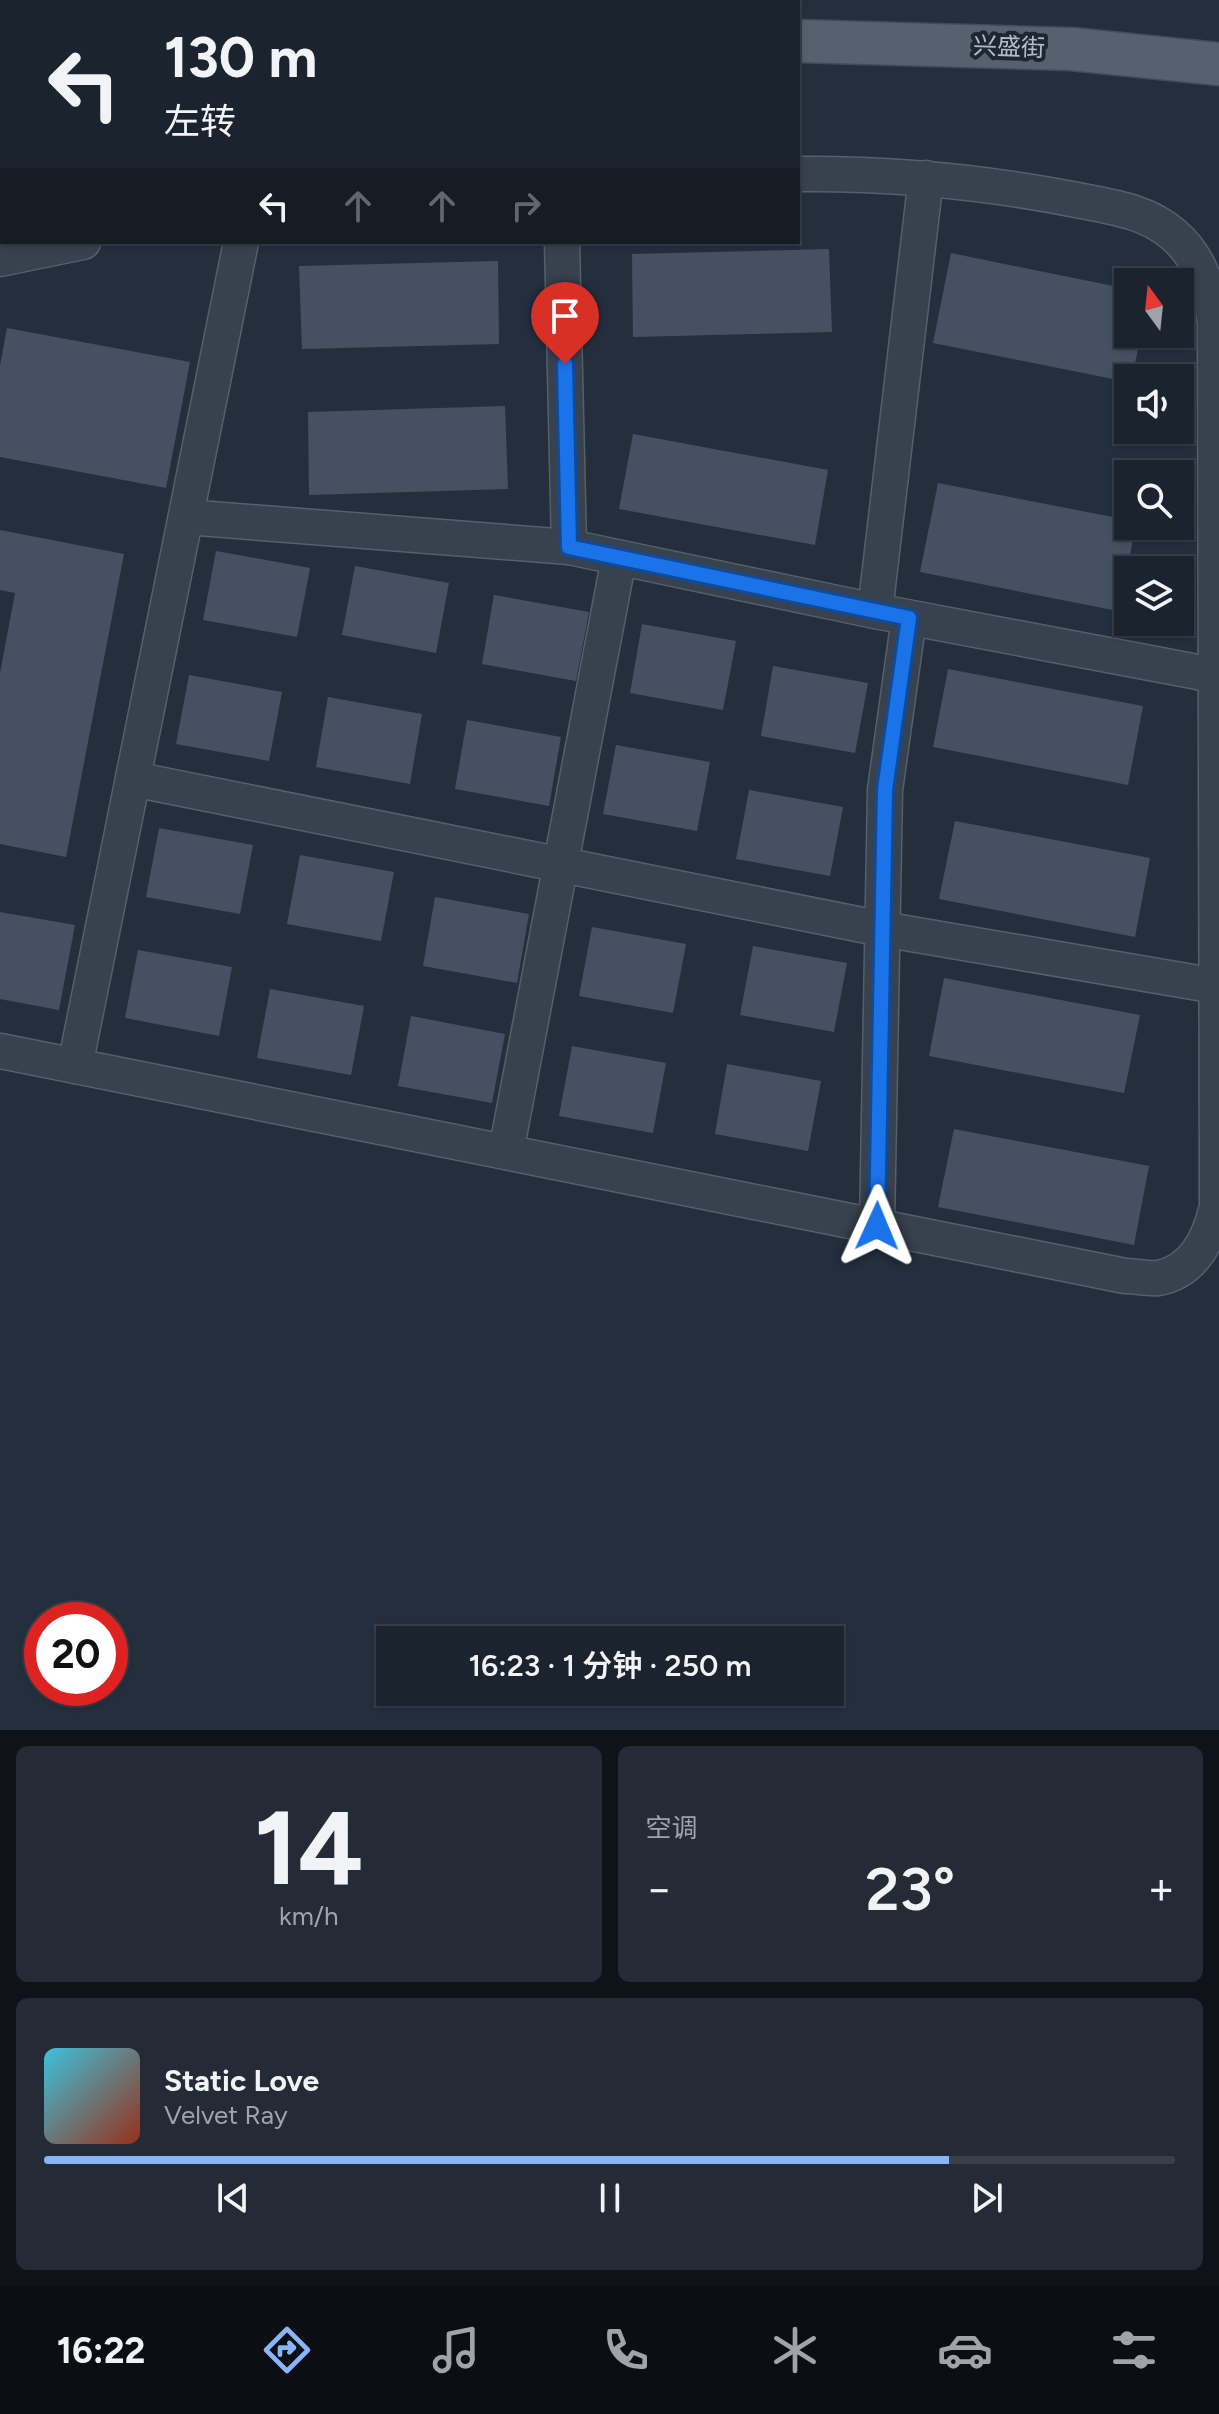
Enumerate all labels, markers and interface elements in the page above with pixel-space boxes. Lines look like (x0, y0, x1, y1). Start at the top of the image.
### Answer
text: 130 m (164, 24, 317, 91)
street label: 兴盛街 (973, 31, 1046, 62)
icon: left (32, 32, 136, 136)
text: 左转 (164, 100, 236, 143)
icon: left (252, 184, 296, 228)
icon: ahead (336, 184, 380, 228)
icon: ahead (420, 184, 464, 228)
icon: right (504, 184, 548, 228)
north arrow (1114, 268, 1194, 348)
map controls (1114, 268, 1194, 636)
pin (531, 282, 599, 364)
icon: arrive (543, 294, 587, 338)
button: sound (1114, 364, 1194, 444)
button: search (1114, 460, 1194, 540)
button: layers (1114, 556, 1194, 636)
position arrow (835, 1184, 919, 1268)
speed limit sign: 20 (24, 1602, 128, 1706)
text: 16:23 · 1 分钟 · 250 m (468, 1647, 752, 1684)
text: 14 (254, 1785, 364, 1910)
text: 空调 (646, 1812, 698, 1844)
text: 23° (865, 1853, 955, 1925)
text: − (646, 1862, 673, 1915)
text: + (1148, 1862, 1175, 1915)
text: km/h (279, 1900, 338, 1932)
text: Static Love (164, 2062, 319, 2099)
text: Velvet Ray (164, 2099, 288, 2131)
icon: previous (211, 2176, 255, 2220)
icon: pause (588, 2176, 632, 2220)
icon: next (965, 2176, 1009, 2220)
icon: directions (259, 2322, 315, 2378)
icon: music (428, 2322, 484, 2378)
icon: phone (598, 2322, 654, 2378)
icon: climate (767, 2322, 823, 2378)
icon: car (937, 2322, 993, 2378)
icon: filters (1106, 2322, 1162, 2378)
text: 16:22 (57, 2329, 145, 2372)

